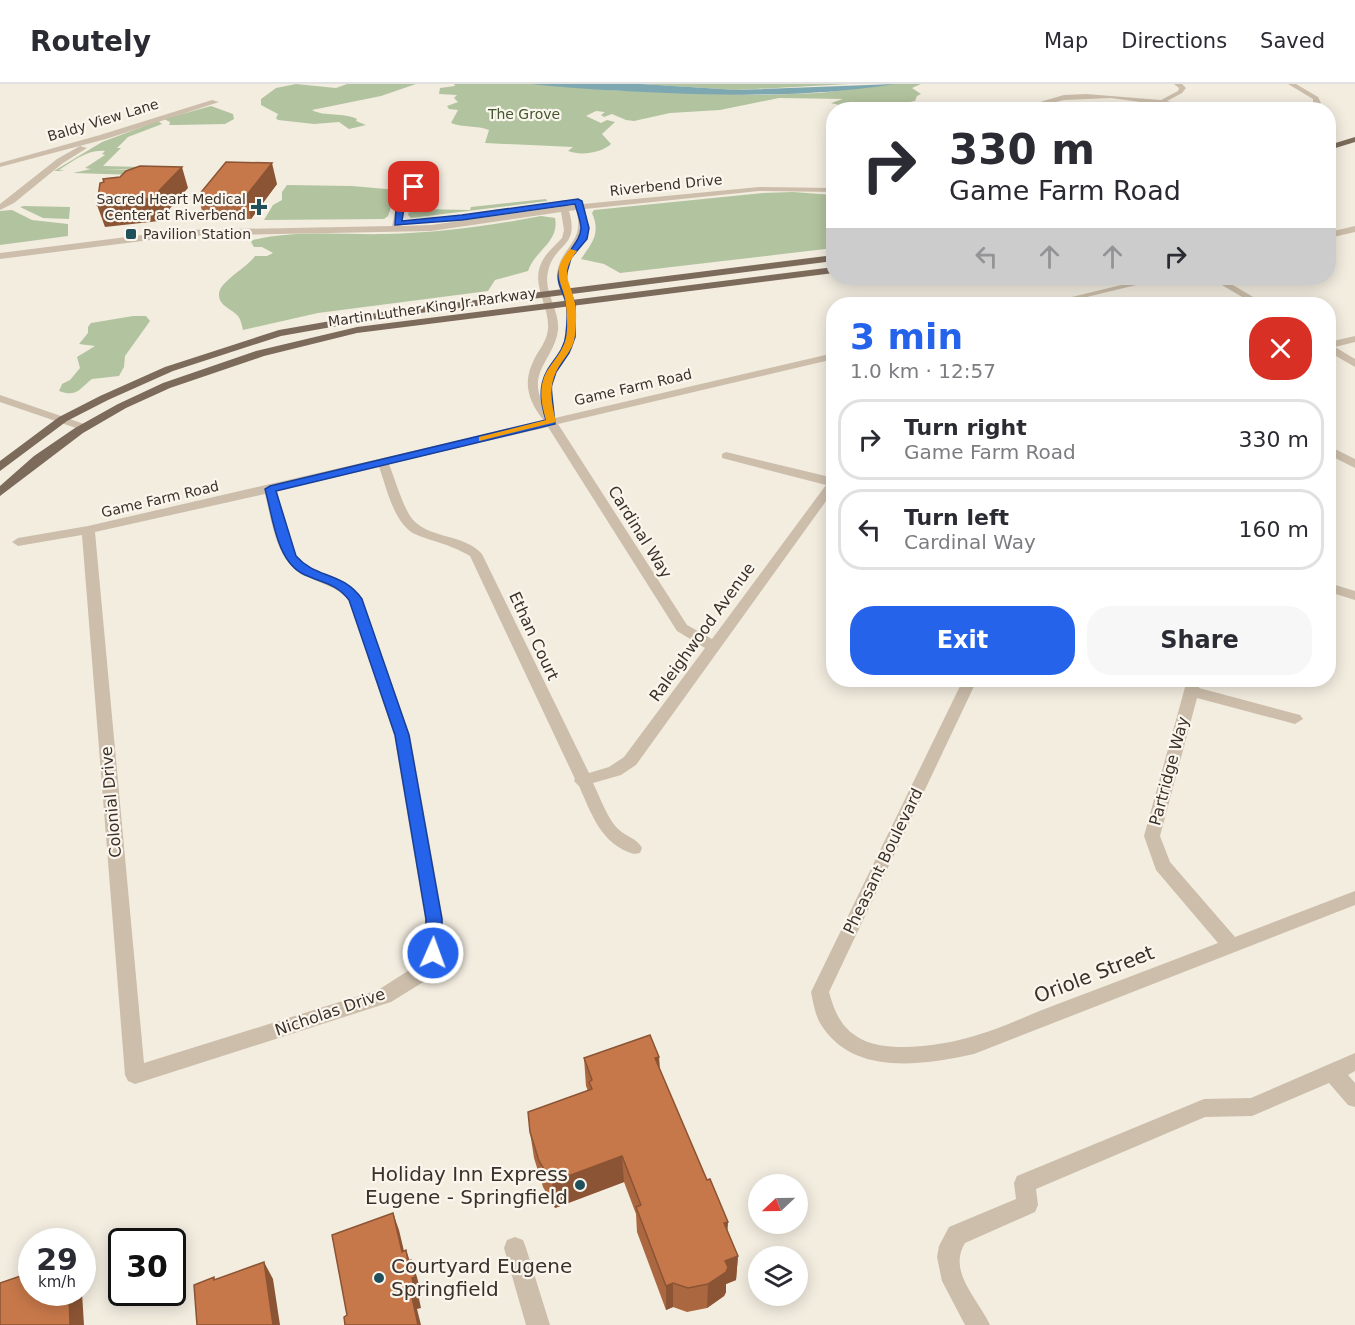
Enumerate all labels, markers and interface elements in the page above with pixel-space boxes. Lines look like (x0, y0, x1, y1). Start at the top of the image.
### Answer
text: Routely (30, 25, 151, 58)
text: Map (1044, 29, 1088, 53)
text: Directions (1121, 29, 1227, 53)
text: Saved (1260, 29, 1325, 53)
street label: Baldy View Lane (46, 96, 160, 144)
park label: The Grove (487, 106, 560, 122)
text: 330 m (949, 125, 1095, 174)
icon: right (850, 126, 928, 204)
pin (388, 161, 439, 212)
icon: arrive (397, 170, 430, 203)
street label: Riverbend Drive (609, 171, 723, 199)
text: Game Farm Road (949, 175, 1181, 206)
place label: Sacred Heart Medical Center at Riverbend (96, 191, 246, 223)
marker: Sacred Heart Medical Center at Riverbend (250, 198, 268, 216)
place label: Pavilion Station (143, 226, 251, 242)
marker: Pavilion Station (124, 227, 138, 241)
icon: left (970, 240, 1003, 273)
icon: ahead (1033, 240, 1066, 273)
icon: ahead (1096, 240, 1129, 273)
icon: right (1159, 240, 1192, 273)
street label: Martin Luther King Jr. Parkway (327, 284, 537, 330)
text: 3 min (850, 316, 963, 357)
button: close (1249, 317, 1312, 380)
text: 1.0 km · 12:57 (850, 359, 996, 383)
street label: Game Farm Road (573, 366, 693, 408)
text: Turn right (904, 415, 1027, 440)
icon: right (853, 423, 886, 456)
text: 330 m (1239, 427, 1309, 452)
text: Game Farm Road (904, 440, 1076, 464)
street label: Game Farm Road (100, 478, 220, 520)
street label: Cardinal Way (604, 482, 676, 582)
text: Turn left (904, 505, 1009, 530)
icon: left (853, 513, 886, 546)
text: 160 m (1239, 517, 1309, 542)
text: Cardinal Way (904, 530, 1036, 554)
street label: Raleighwood Avenue (645, 559, 759, 705)
street label: Ethan Court (505, 589, 563, 683)
button: Exit (850, 606, 1075, 675)
button: Share (1087, 606, 1312, 675)
street label: Partridge Way (1145, 714, 1193, 828)
street label: Colonial Drive (97, 745, 125, 859)
street label: Pheasant Boulevard (839, 785, 927, 937)
position arrow (401, 921, 465, 985)
street label: Oriole Street (1031, 940, 1158, 1008)
street label: Nicholas Drive (272, 984, 388, 1040)
place label: Holiday Inn Express Eugene - Springfield (365, 1162, 568, 1209)
north arrow (748, 1174, 808, 1234)
map controls (748, 1174, 808, 1306)
marker: Holiday Inn Express Eugene - Springfield (573, 1178, 587, 1192)
speed limit sign: 30 (108, 1228, 186, 1306)
text: 29 (36, 1242, 78, 1277)
button: layers (748, 1246, 808, 1306)
place label: Courtyard Eugene Springfield (391, 1254, 572, 1301)
marker: Courtyard Eugene Springfield (372, 1271, 386, 1285)
text: km/h (38, 1273, 76, 1291)

